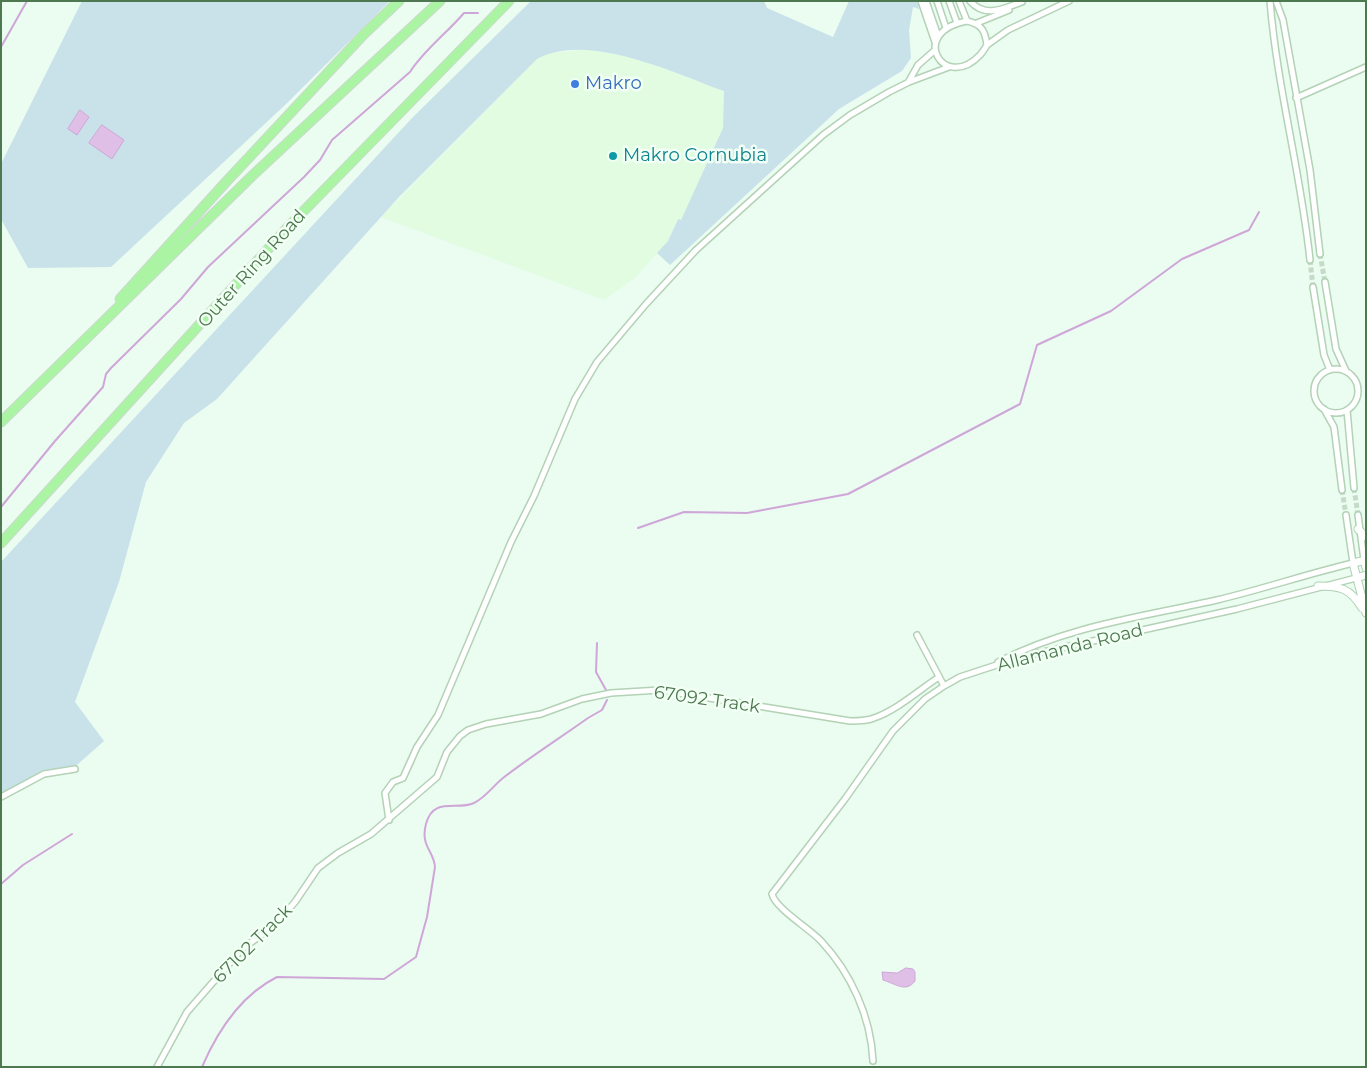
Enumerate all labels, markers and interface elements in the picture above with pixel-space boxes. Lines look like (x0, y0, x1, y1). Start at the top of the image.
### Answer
place label: Makro (585, 73, 642, 95)
marker: Makro (569, 78, 581, 90)
place label: Makro Cornubia (623, 145, 767, 167)
marker: Makro Cornubia (607, 150, 619, 162)
street label: Outer Ring Road (193, 206, 311, 332)
street label: Allamanda Road (995, 619, 1145, 677)
street label: 67092 Track (653, 682, 761, 718)
street label: 67102 Track (209, 900, 297, 988)

